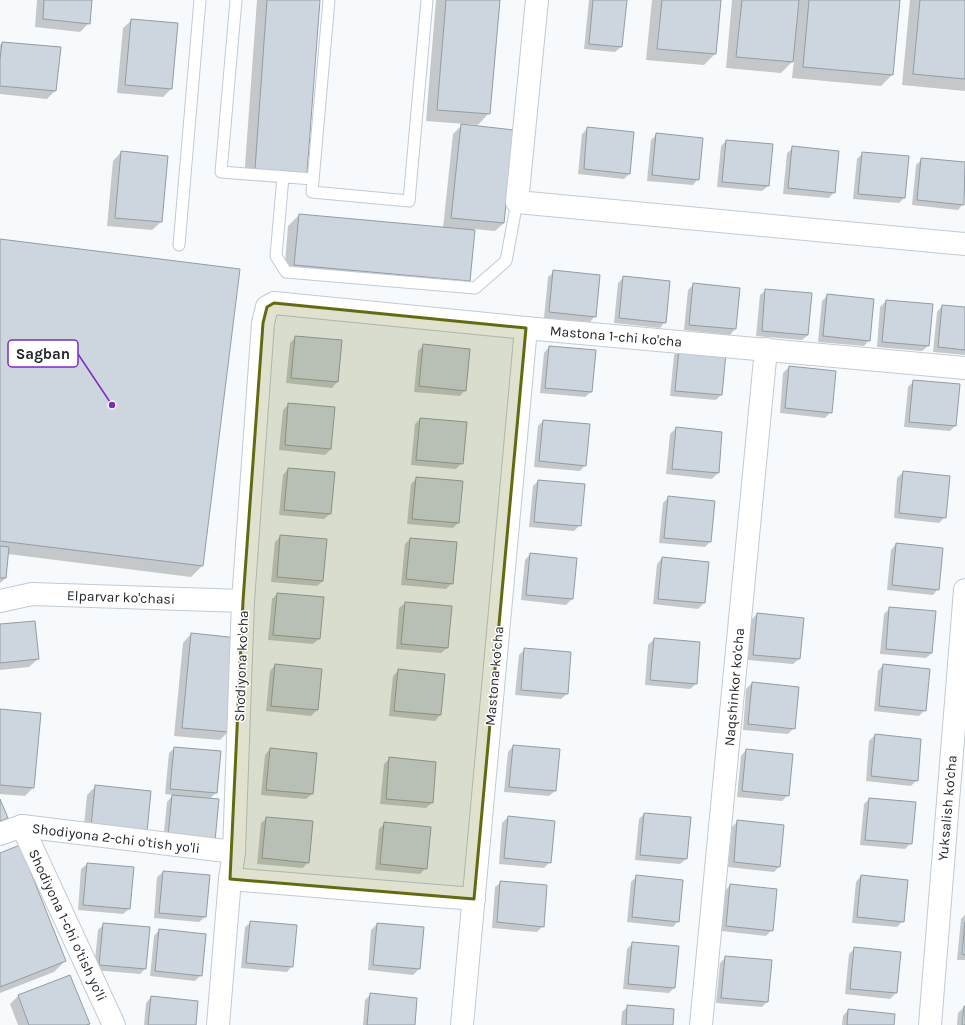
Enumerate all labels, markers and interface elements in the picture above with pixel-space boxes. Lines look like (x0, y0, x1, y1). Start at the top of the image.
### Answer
street label: Mastona 1-chi ko'cha (549, 322, 683, 351)
callout: Sagban (8, 340, 78, 367)
text: Sagban (16, 345, 70, 363)
street label: Elparvar ko'chasi (67, 587, 175, 608)
street label: Shodiyona ko'cha (231, 610, 252, 722)
street label: Mastona ko'cha (482, 625, 507, 727)
street label: Naqshinkor ko'cha (721, 627, 748, 747)
street label: Yuksalish ko'cha (934, 754, 961, 862)
street label: Shodiyona 2-chi o'tish yo'li (31, 820, 201, 857)
street label: Shodiyona 1-chi o'tish yo'li (25, 847, 110, 1004)

